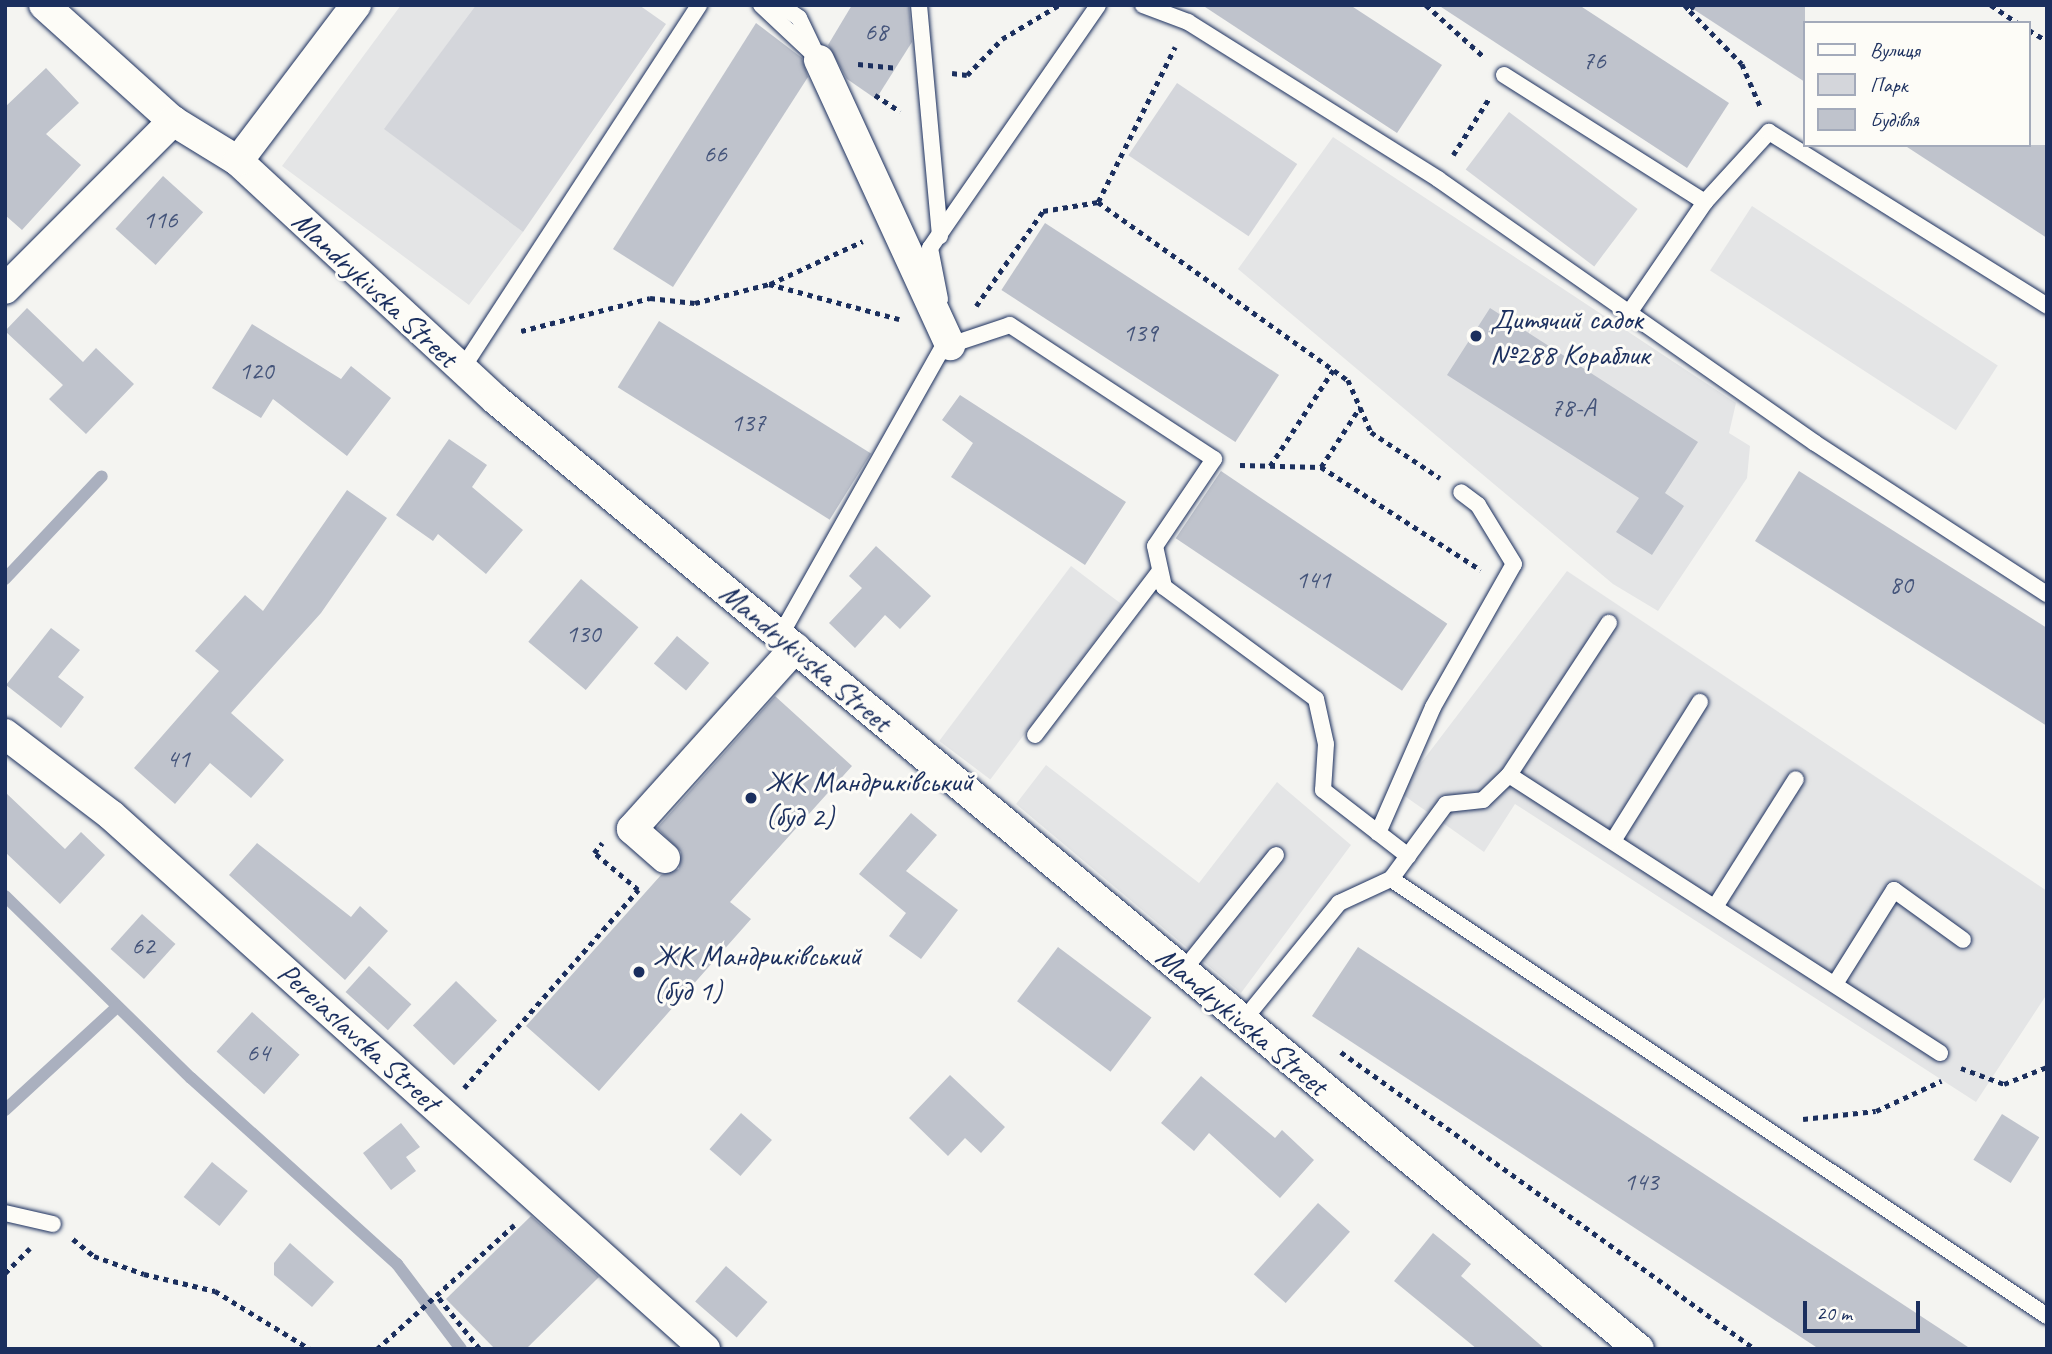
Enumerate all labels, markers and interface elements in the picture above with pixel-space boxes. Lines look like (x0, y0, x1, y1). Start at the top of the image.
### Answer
house number: 68 (864, 16, 888, 48)
legend (1804, 21, 2031, 147)
text: Вулиця (1870, 37, 1920, 63)
house number: 76 (1582, 45, 1606, 77)
text: Парк (1870, 72, 1907, 98)
text: Будівля (1870, 107, 1919, 133)
house number: 66 (703, 138, 727, 170)
street label: Mandrykivska Street (285, 203, 465, 375)
house number: 116 (142, 204, 178, 236)
place label: Дитячий садок №288 Кораблик (1490, 301, 1649, 372)
house number: 139 (1122, 317, 1158, 349)
marker: Дитячий садок №288 Кораблик (1468, 328, 1484, 344)
house number: 120 (238, 355, 274, 387)
house number: 78-А (1551, 392, 1595, 424)
house number: 137 (730, 407, 766, 439)
house number: 141 (1295, 564, 1331, 596)
house number: 80 (1889, 569, 1913, 601)
street label: Mandrykivska Street (713, 575, 899, 739)
house number: 130 (565, 618, 601, 650)
house number: 41 (166, 743, 190, 775)
place label: ЖК Мандриківський (буд 2) (765, 763, 973, 834)
marker: ЖК Мандриківський (буд 2) (743, 790, 759, 806)
house number: 62 (131, 930, 155, 962)
place label: ЖК Мандриківський (буд 1) (653, 937, 861, 1007)
street label: Mandrykivska Street (1149, 939, 1335, 1103)
street label: Pereiaslavska Street (271, 955, 447, 1119)
marker: ЖК Мандриківський (буд 1) (631, 964, 647, 980)
house number: 64 (246, 1037, 270, 1069)
house number: 143 (1623, 1166, 1659, 1198)
scale bar (1807, 1288, 1924, 1332)
text: 20 m (1816, 1300, 1852, 1326)

